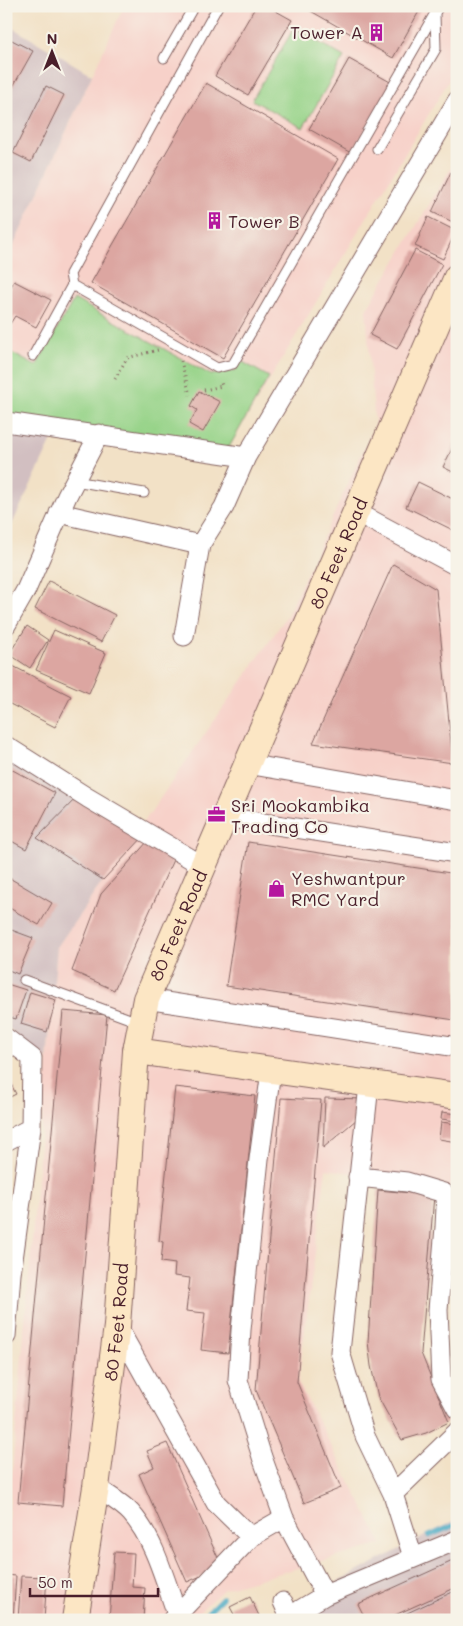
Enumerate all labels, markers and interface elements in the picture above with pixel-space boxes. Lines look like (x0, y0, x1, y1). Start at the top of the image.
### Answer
place label: Tower A (290, 20, 363, 44)
building icon: Tower A (367, 22, 387, 42)
north arrow (28, 28, 78, 78)
text: N (47, 29, 57, 48)
place label: Tower B (228, 209, 300, 233)
building icon: Tower B (204, 211, 224, 231)
street label: 80 Feet Road (304, 494, 373, 612)
place label: Sri Mookambika Trading Co (231, 793, 370, 838)
office icon: Sri Mookambika Trading Co (207, 805, 227, 825)
street label: 80 Feet Road (143, 866, 212, 984)
place label: Yeshwantpur RMC Yard (291, 866, 406, 911)
shop icon: Yeshwantpur RMC Yard (267, 878, 287, 898)
street label: 80 Feet Road (98, 1262, 133, 1382)
scale bar (30, 1566, 158, 1598)
text: 50 m (38, 1572, 73, 1592)

